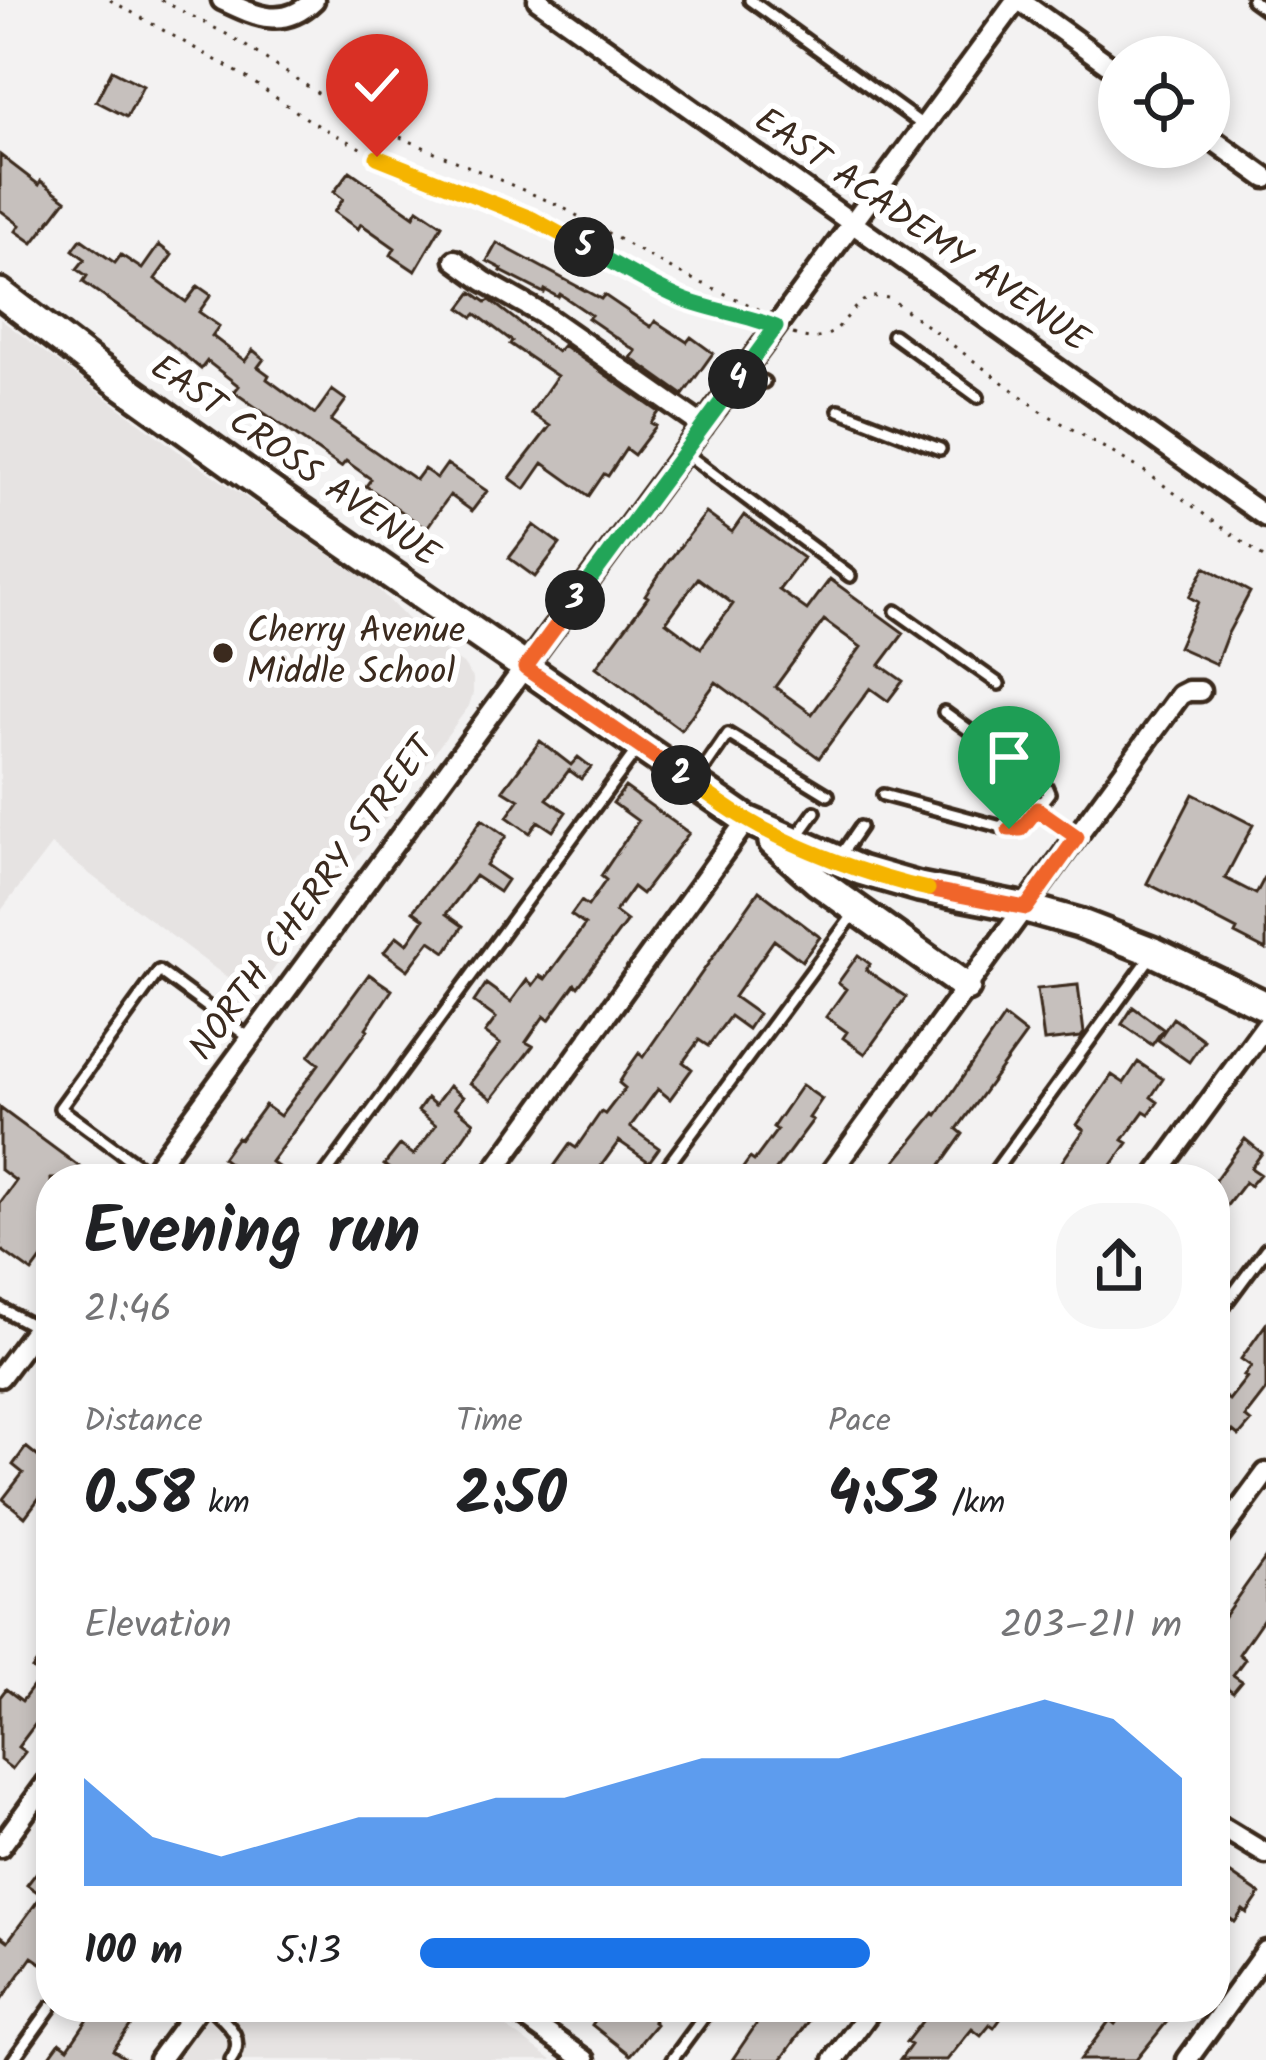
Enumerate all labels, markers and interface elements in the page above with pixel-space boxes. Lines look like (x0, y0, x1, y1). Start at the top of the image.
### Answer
pin (326, 34, 428, 157)
map controls (1098, 36, 1230, 168)
button: locate (1098, 36, 1230, 168)
icon: check (344, 52, 410, 118)
street label: EAST ACADEMY AVENUE (742, 94, 1101, 369)
pin: 5 (554, 217, 614, 277)
text: 5 (576, 220, 592, 273)
street label: EAST CROSS AVENUE (138, 341, 451, 584)
pin: 4 (708, 349, 768, 409)
text: 4 (729, 352, 747, 405)
pin: 3 (545, 570, 605, 630)
text: 3 (566, 573, 584, 626)
place label: Cherry Avenue Middle School (247, 604, 465, 702)
marker: Cherry Avenue Middle School (210, 640, 236, 666)
pin (958, 706, 1060, 829)
street label: NORTH CHERRY STREET (175, 722, 452, 1074)
icon: arrive (976, 724, 1042, 790)
pin: 2 (651, 745, 711, 805)
text: 2 (671, 748, 691, 801)
text: Evening run (84, 1182, 420, 1287)
button: share (1056, 1203, 1182, 1329)
text: 21:46 (84, 1280, 172, 1342)
text: Distance (84, 1396, 203, 1449)
text: Time (456, 1396, 523, 1449)
text: Pace (828, 1396, 891, 1449)
text: 0.58 (84, 1449, 195, 1545)
text: 2:50 (456, 1449, 567, 1545)
text: 4:53 (828, 1449, 939, 1545)
text: km (195, 1478, 250, 1531)
text: /km (939, 1478, 1005, 1531)
text: Elevation (84, 1596, 232, 1658)
text: 203–211 m (1000, 1596, 1182, 1658)
text: 100 m (84, 1922, 183, 1984)
text: 5:13 (276, 1922, 341, 1984)

